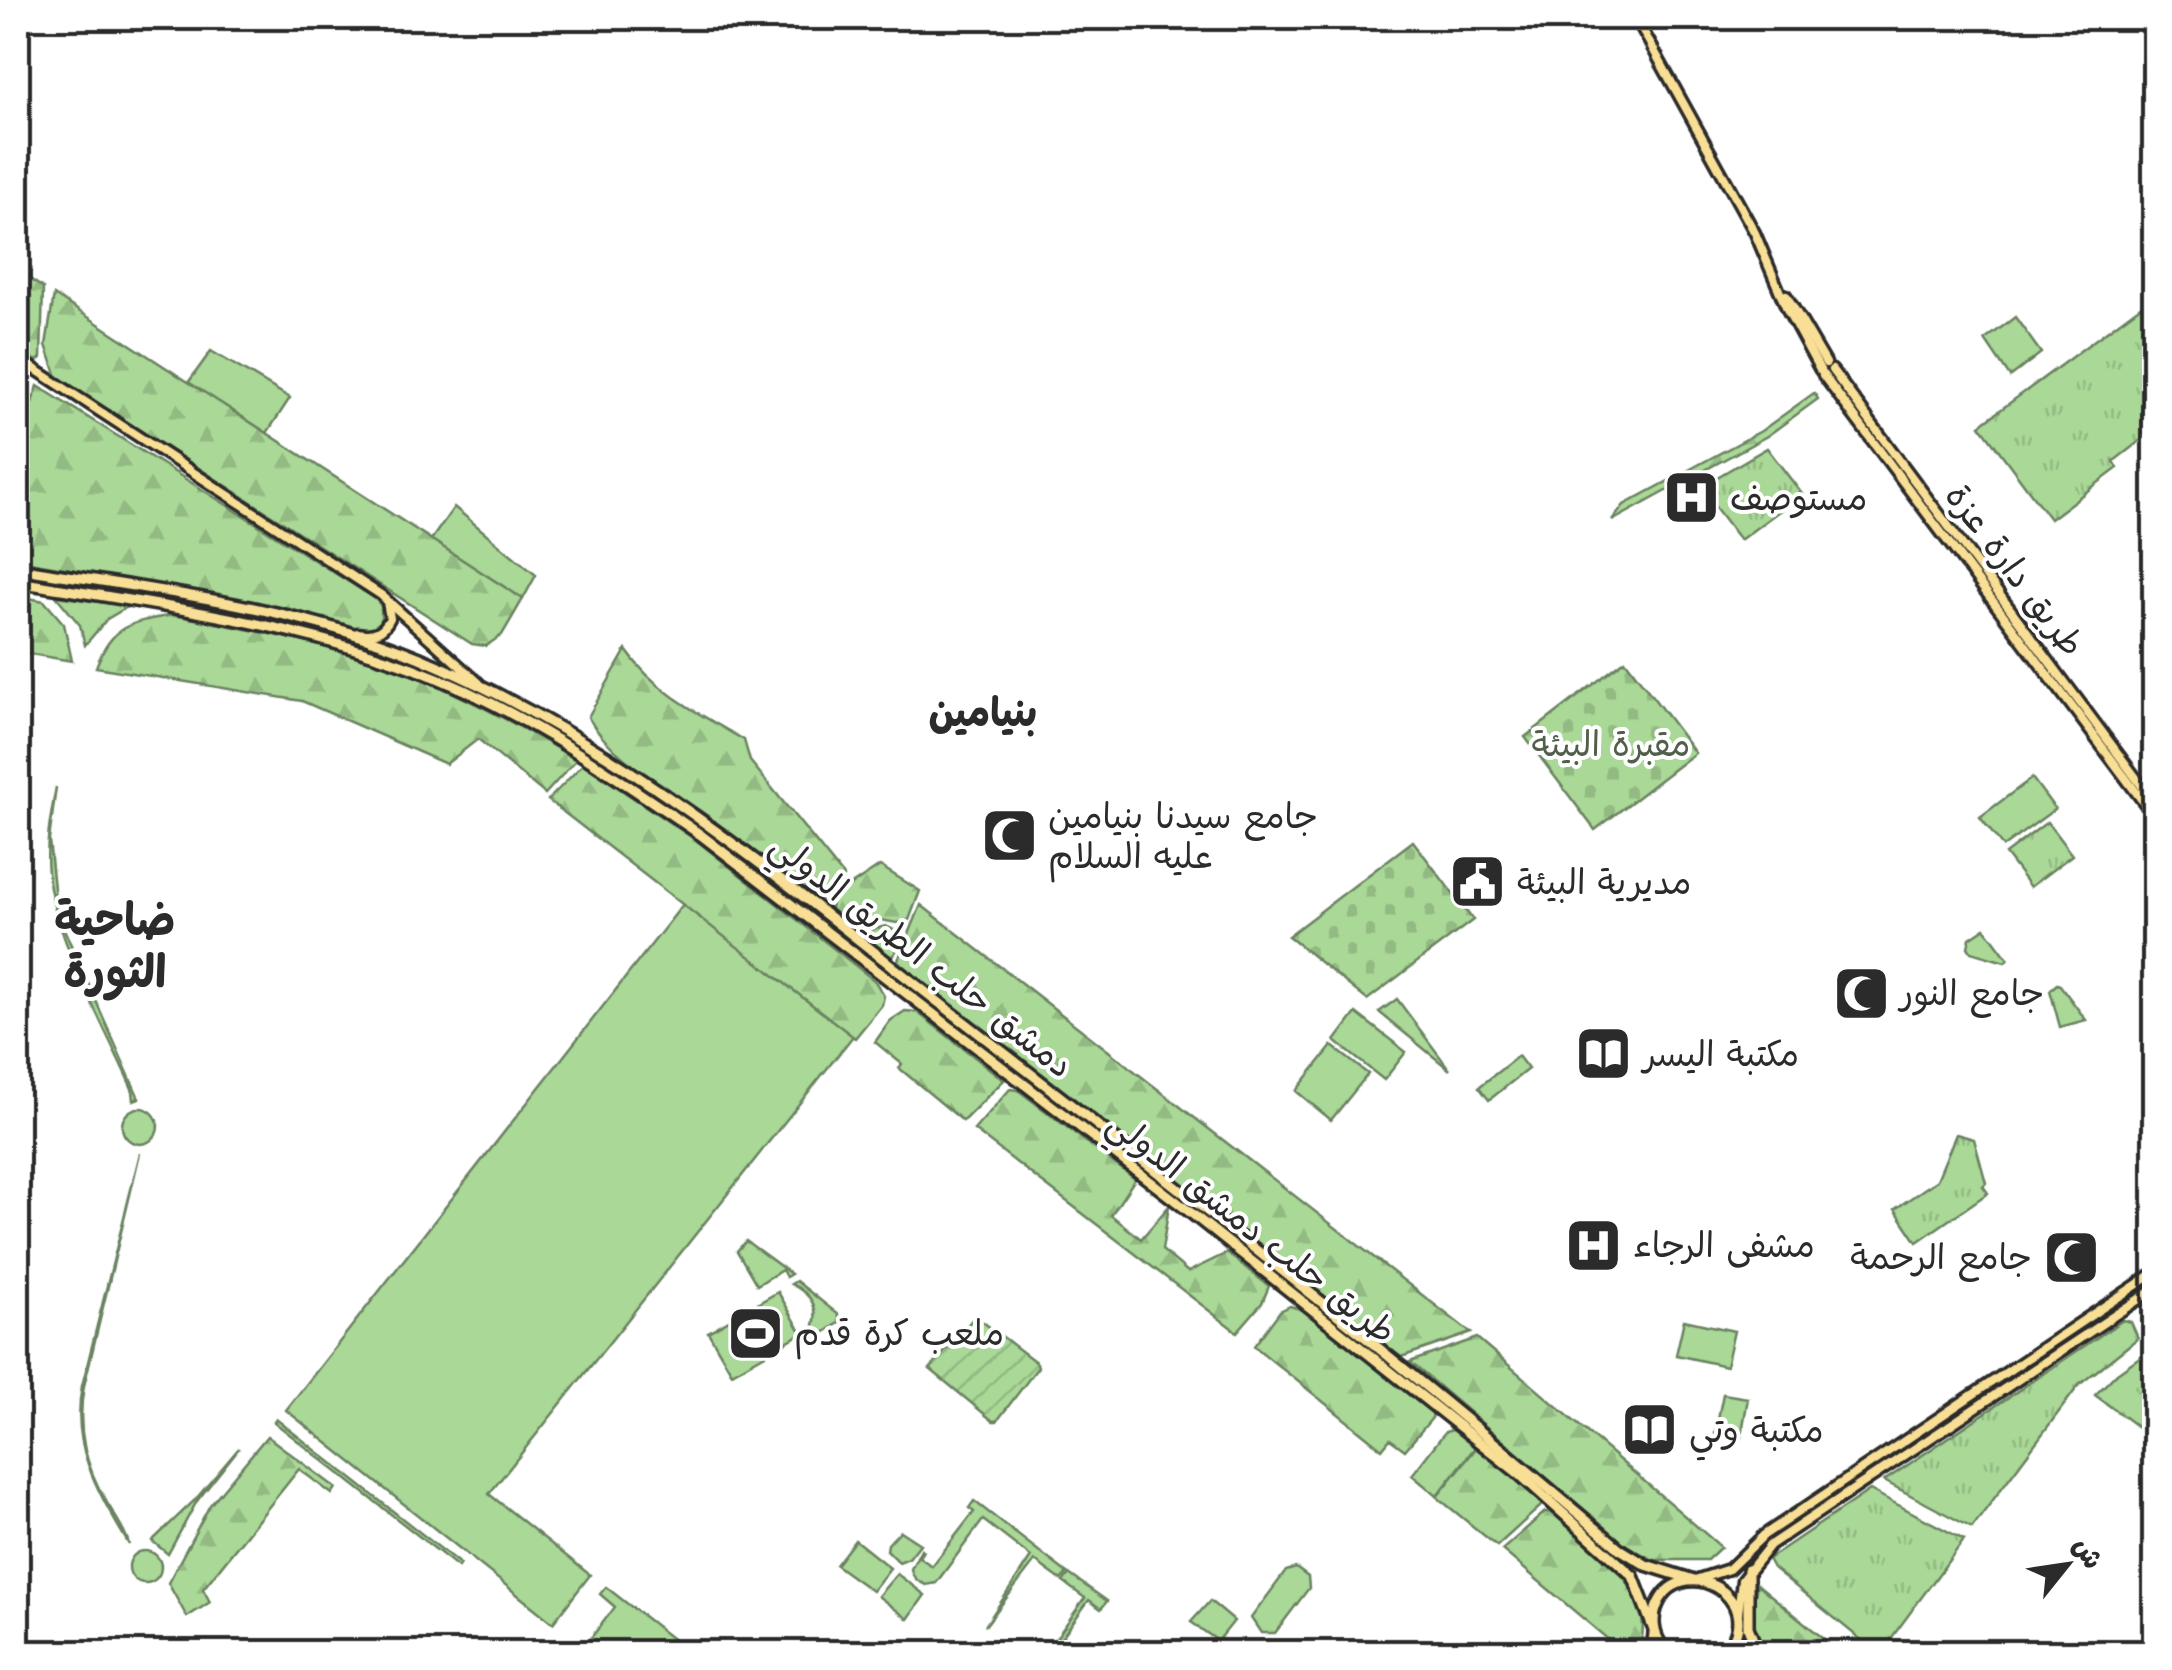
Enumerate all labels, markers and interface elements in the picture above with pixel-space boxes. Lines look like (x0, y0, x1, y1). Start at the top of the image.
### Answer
hospital icon: مستوصف (1661, 468, 1721, 528)
place label: مستوصف (1730, 474, 1867, 521)
street label: طريق دارة عزة (1935, 474, 2096, 666)
district label: بنيامين (929, 685, 1037, 739)
park label: مقبرة البيئة (1532, 720, 1690, 767)
place label: جامع سيدنا بنيامين عليه السلام (1048, 792, 1318, 883)
mosque icon: جامع سيدنا بنيامين عليه السلام (979, 806, 1039, 866)
street label: دمشق حلب الطريق الدولي (756, 821, 1084, 1094)
public building icon: مديرية البيئة (1448, 852, 1508, 912)
place label: مديرية البيئة (1517, 858, 1691, 905)
district label: ضاحية الثورة (54, 889, 176, 1001)
mosque icon: جامع النور (1831, 963, 1891, 1023)
place label: جامع النور (1897, 969, 2044, 1018)
library icon: مكتبة اليسر (1574, 1024, 1634, 1084)
place label: مكتبة اليسر (1640, 1030, 1799, 1077)
street label: طريق حلب دمشق الدولي (1093, 1099, 1406, 1360)
hospital icon: مشفى الرجاء (1564, 1215, 1624, 1275)
place label: مشفى الرجاء (1633, 1221, 1815, 1268)
mosque icon: جامع الرحمة (2041, 1227, 2101, 1287)
place label: جامع الرحمة (1850, 1233, 2032, 1282)
sports icon: ملعب كرة قدم (725, 1303, 785, 1363)
place label: ملعب كرة قدم (794, 1309, 1004, 1360)
library icon: مكتبة وتي (1620, 1400, 1680, 1460)
place label: مكتبة وتي (1689, 1406, 1824, 1461)
north arrow (2017, 1515, 2117, 1615)
text: ش (2064, 1530, 2113, 1575)

